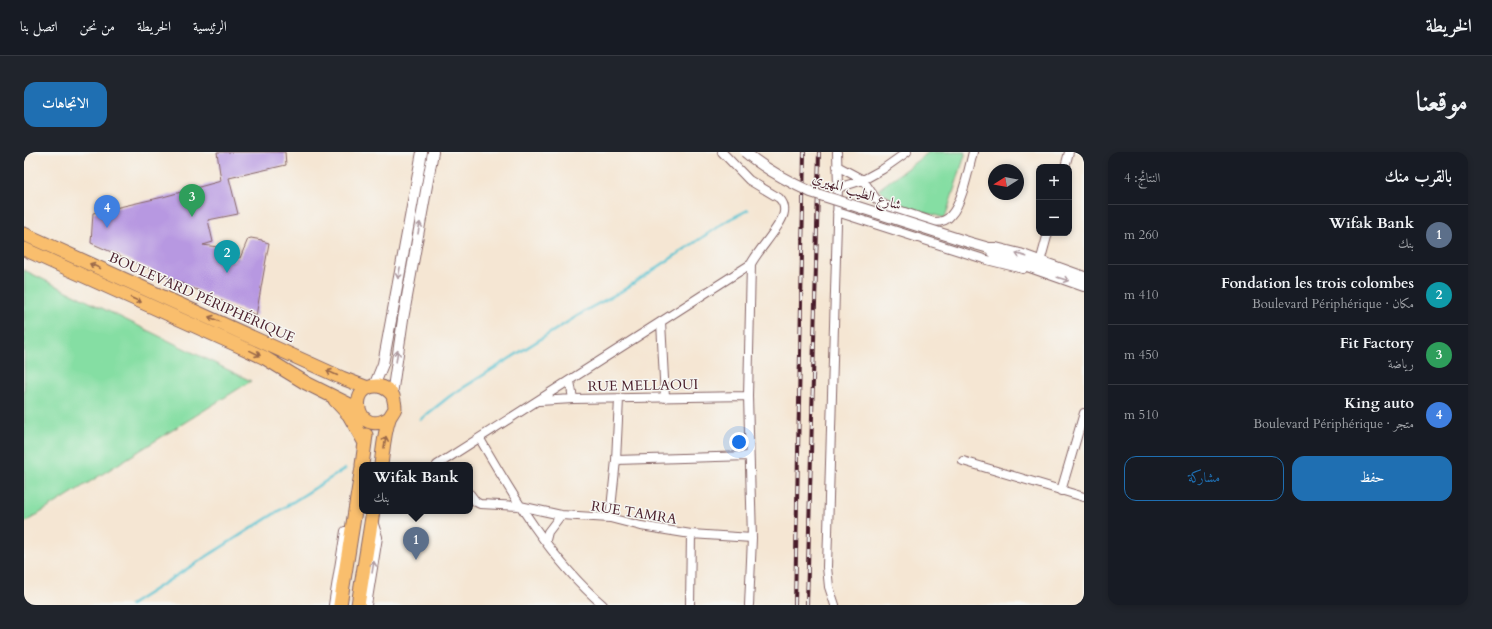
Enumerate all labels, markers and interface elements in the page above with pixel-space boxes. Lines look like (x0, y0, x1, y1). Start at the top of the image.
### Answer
text: الخريطة (1426, 13, 1472, 39)
text: اتصل بنا (20, 17, 58, 36)
text: من نحن (80, 17, 115, 36)
text: الخريطة (137, 17, 171, 36)
text: الرئيسية (193, 17, 227, 36)
button: الاتجاهات (24, 82, 107, 127)
text: موقعنا (1416, 83, 1468, 121)
north arrow (988, 164, 1024, 200)
map controls (1036, 164, 1072, 236)
button: + (1036, 164, 1072, 200)
text: بالقرب منك (1385, 165, 1452, 188)
street label: شارع الطيب المهيري (809, 168, 904, 217)
text: النتائج: 4 (1124, 169, 1160, 187)
pin: 3 (179, 184, 205, 217)
pin: 4 (94, 195, 120, 228)
button: − (1036, 200, 1072, 236)
text: Wifak Bank (1329, 213, 1414, 233)
one-way arrow (415, 222, 423, 235)
text: 260 m (1124, 226, 1158, 244)
text: 1 (1436, 226, 1442, 244)
text: بنك (1398, 235, 1414, 253)
pin: 2 (214, 240, 240, 273)
street label: BOULEVARD PÉRIPHÉRIQUE (106, 248, 298, 347)
one-way arrow (1015, 250, 1027, 258)
one-way arrow (90, 262, 102, 269)
one-way arrow (395, 266, 403, 279)
text: Fondation les trois colombes (1221, 273, 1414, 293)
one-way arrow (1057, 276, 1070, 283)
text: 410 m (1124, 286, 1158, 304)
text: 2 (1436, 286, 1442, 304)
text: مكان · Boulevard Périphérique (1252, 295, 1414, 313)
one-way arrow (129, 297, 141, 304)
one-way arrow (208, 315, 220, 323)
text: Fit Factory (1340, 333, 1414, 353)
text: 450 m (1124, 346, 1158, 364)
text: 3 (1436, 346, 1442, 364)
one-way arrow (248, 350, 260, 357)
one-way arrow (393, 350, 401, 363)
text: رياضة (1388, 355, 1414, 373)
one-way arrow (326, 369, 338, 377)
street label: RUE MELLAOUI (588, 375, 699, 396)
text: King auto (1344, 393, 1414, 413)
text: 510 m (1124, 406, 1158, 424)
text: 4 (1436, 406, 1442, 424)
text: متجر · Boulevard Périphérique (1253, 415, 1414, 433)
your location (729, 432, 749, 452)
one-way arrow (381, 436, 389, 449)
button: مشاركة (1124, 456, 1284, 501)
button: حفظ (1292, 456, 1452, 501)
popup (359, 462, 473, 514)
text: Wifak Bank (373, 467, 459, 487)
text: بنك (373, 489, 390, 507)
street label: RUE TAMRA (590, 496, 678, 529)
pin: 1 (403, 527, 429, 560)
one-way arrow (369, 560, 377, 573)

